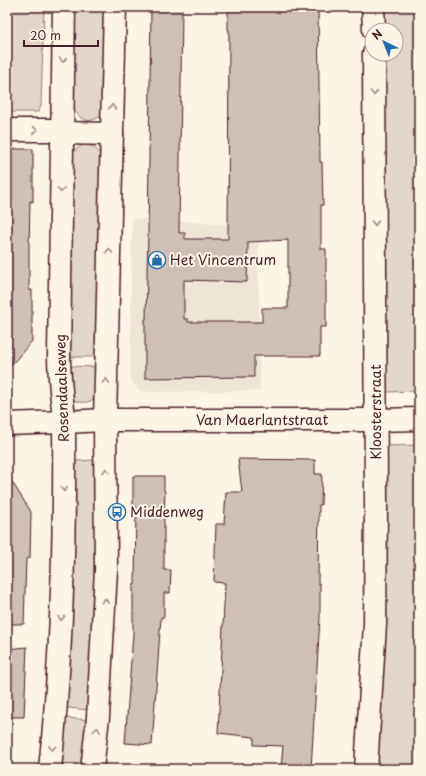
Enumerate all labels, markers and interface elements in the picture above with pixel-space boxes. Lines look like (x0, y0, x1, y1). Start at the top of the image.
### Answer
scale bar (24, 22, 98, 48)
north arrow (364, 22, 404, 62)
text: N (368, 25, 386, 44)
text: 20 m (30, 26, 61, 44)
one-way arrow (59, 57, 67, 63)
one-way arrow (370, 90, 378, 96)
one-way arrow (108, 104, 116, 110)
one-way arrow (32, 126, 38, 134)
one-way arrow (57, 187, 65, 193)
one-way arrow (371, 220, 379, 226)
one-way arrow (105, 248, 113, 254)
place label: Het Vincentrum (170, 249, 276, 270)
shop icon: Het Vincentrum (147, 250, 167, 270)
street label: Rosendaalseweg (49, 333, 74, 443)
street label: Kloosterstraat (365, 364, 386, 460)
one-way arrow (102, 378, 110, 384)
street label: Van Maerlantstraat (196, 409, 328, 430)
one-way arrow (102, 468, 110, 474)
one-way arrow (60, 486, 68, 492)
place label: Middenweg (130, 501, 204, 522)
bus stop icon: Middenweg (107, 502, 127, 522)
one-way arrow (100, 598, 109, 604)
one-way arrow (57, 615, 65, 621)
one-way arrow (92, 727, 101, 733)
one-way arrow (48, 745, 57, 751)

